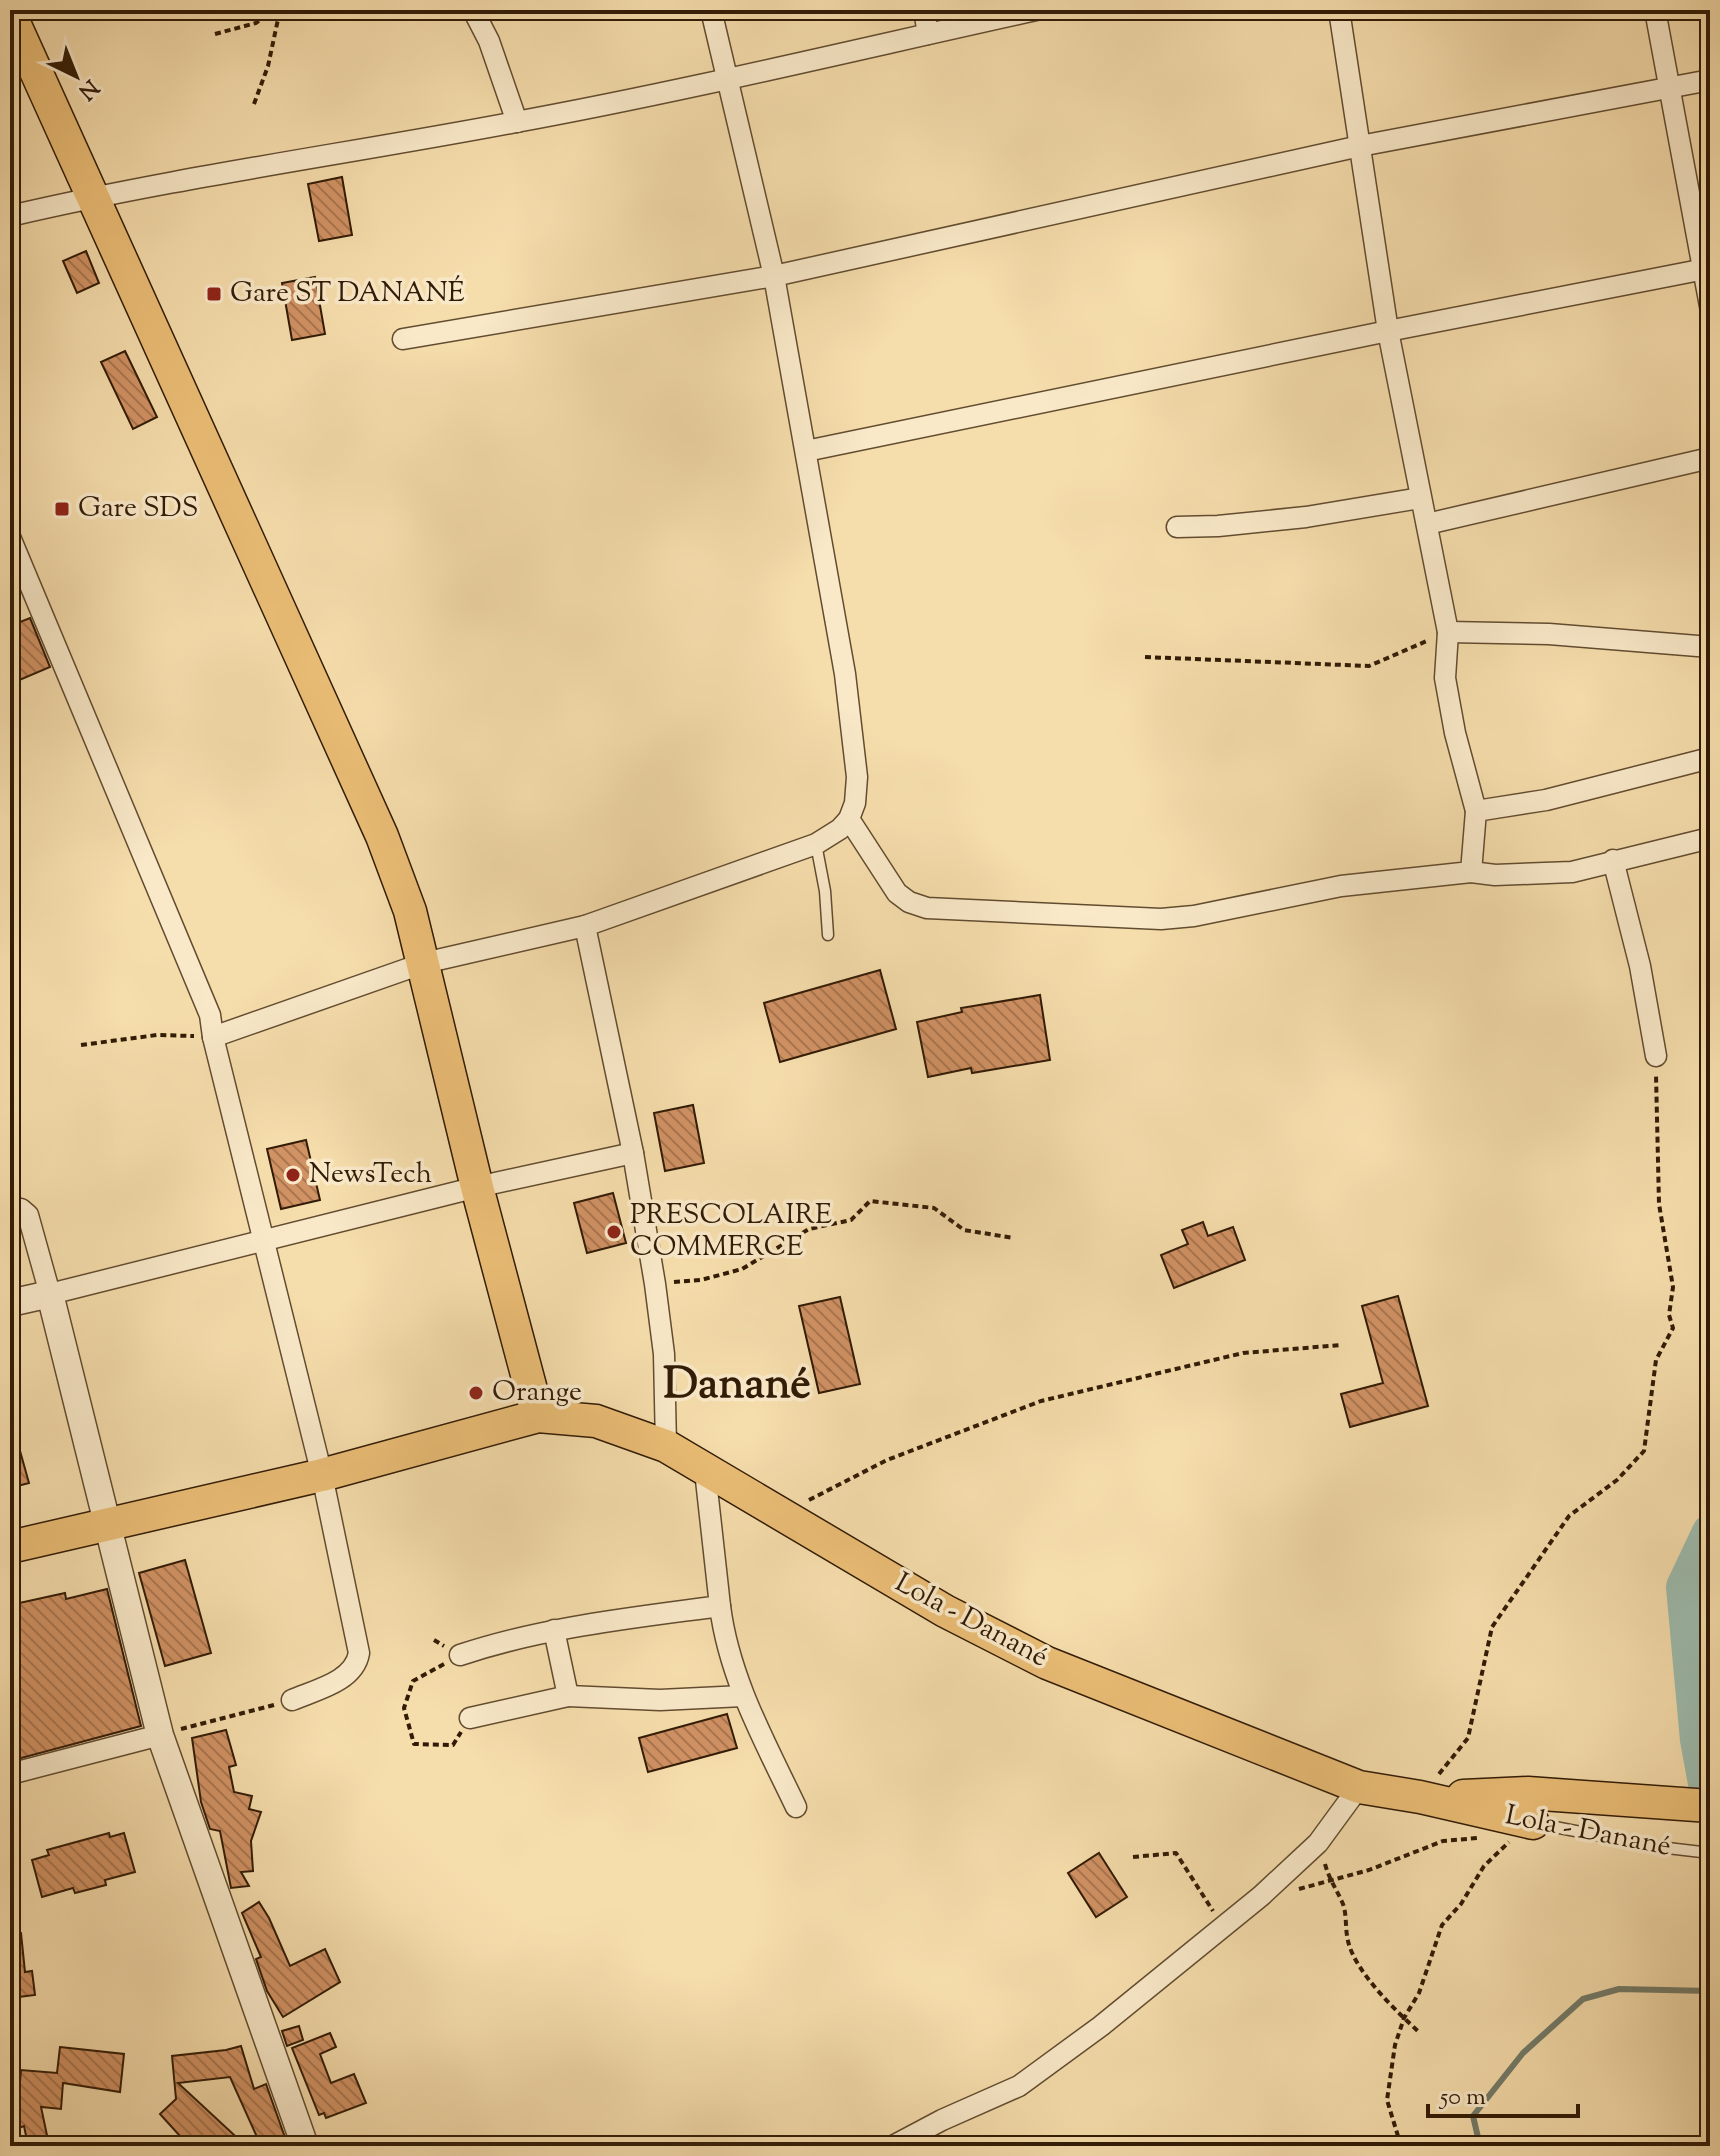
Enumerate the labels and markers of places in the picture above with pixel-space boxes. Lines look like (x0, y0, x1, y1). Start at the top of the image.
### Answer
place label: Gare ST DANANÉ (230, 274, 465, 314)
marker: Gare ST DANANÉ (205, 285, 223, 303)
place label: Gare SDS (78, 489, 199, 529)
marker: Gare SDS (53, 500, 71, 518)
place label: NewsTech (309, 1155, 432, 1195)
marker: NewsTech (284, 1166, 302, 1184)
place label: PRESCOLAIRE COMMERCE (630, 1196, 832, 1268)
marker: PRESCOLAIRE COMMERCE (605, 1223, 623, 1241)
place label: Orange (492, 1373, 582, 1413)
marker: Orange (467, 1384, 485, 1402)

